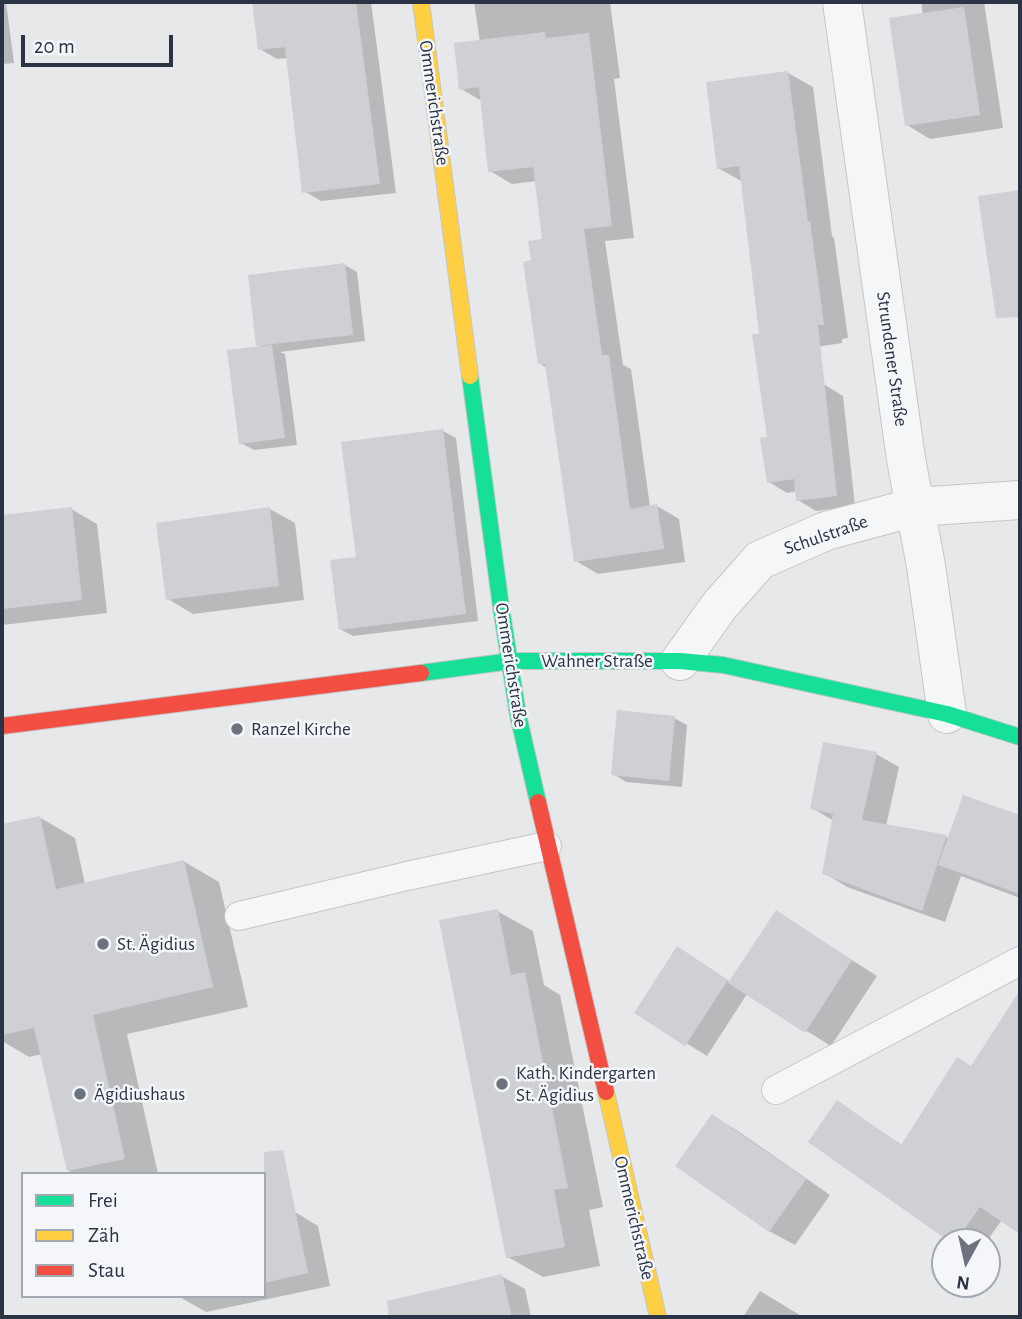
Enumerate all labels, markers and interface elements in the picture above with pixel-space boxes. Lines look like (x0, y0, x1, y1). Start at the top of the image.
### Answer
scale bar (24, 21, 177, 65)
text: 20 m (34, 36, 75, 57)
street label: Ommerichstraße (414, 39, 454, 167)
street label: Strundener Straße (871, 290, 913, 428)
street label: Schulstraße (781, 510, 871, 560)
street label: Ommerichstraße (490, 601, 532, 729)
street label: Wahner Straße (541, 650, 653, 672)
place label: Ranzel Kirche (251, 718, 351, 740)
marker: Ranzel Kirche (229, 721, 245, 737)
place label: St. Ägidius (117, 933, 195, 955)
marker: St. Ägidius (95, 936, 111, 952)
place label: Kath. Kindergarten St. Ägidius (516, 1062, 656, 1106)
marker: Kath. Kindergarten St. Ägidius (494, 1076, 510, 1092)
place label: Ägidiushaus (94, 1083, 185, 1105)
marker: Ägidiushaus (72, 1086, 88, 1102)
street label: Ommerichstraße (609, 1154, 659, 1282)
legend (21, 1172, 266, 1298)
text: Frei (88, 1190, 118, 1211)
text: Zäh (88, 1225, 120, 1246)
north arrow (931, 1228, 1001, 1298)
text: Stau (88, 1260, 125, 1281)
text: N (955, 1272, 971, 1293)

